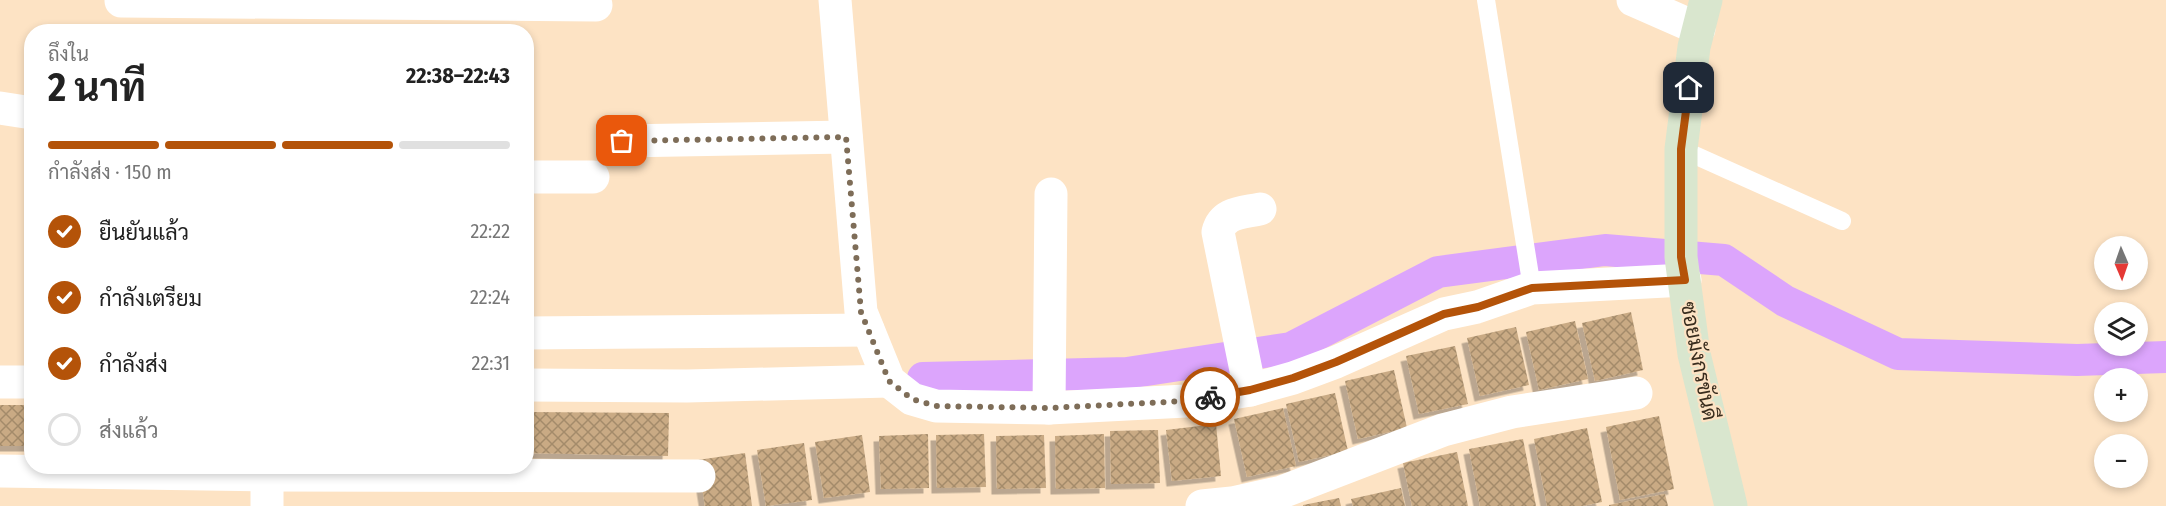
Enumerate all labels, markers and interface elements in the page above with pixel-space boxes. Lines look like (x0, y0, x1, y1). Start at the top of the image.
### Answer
text: ถึงใน (48, 42, 89, 66)
text: 22:38–22:43 (406, 62, 510, 89)
pin (1663, 62, 1714, 113)
text: 2 นาที (48, 65, 146, 111)
icon: home (1672, 71, 1705, 104)
pin (596, 115, 647, 166)
icon: bag (605, 124, 638, 157)
text: กำลังส่ง · 150 m (48, 160, 172, 184)
icon: check (48, 215, 81, 248)
text: ยืนยันแล้ว (99, 219, 189, 246)
text: 22:22 (470, 219, 510, 243)
north arrow (2094, 236, 2148, 290)
map controls (2094, 236, 2148, 488)
icon: check (48, 281, 81, 314)
text: กำลังเตรียม (99, 285, 202, 312)
text: 22:24 (470, 285, 510, 309)
street label: ซอยมังกรขันดี (1675, 299, 1723, 423)
button: layers (2094, 302, 2148, 356)
icon: check (48, 347, 81, 380)
text: กำลังส่ง (99, 351, 168, 378)
text: 22:31 (472, 351, 510, 375)
courier (1180, 367, 1240, 427)
button: + (2094, 368, 2148, 422)
icon: bike (1194, 381, 1227, 414)
text: ส่งแล้ว (99, 417, 159, 444)
button: − (2094, 434, 2148, 488)

